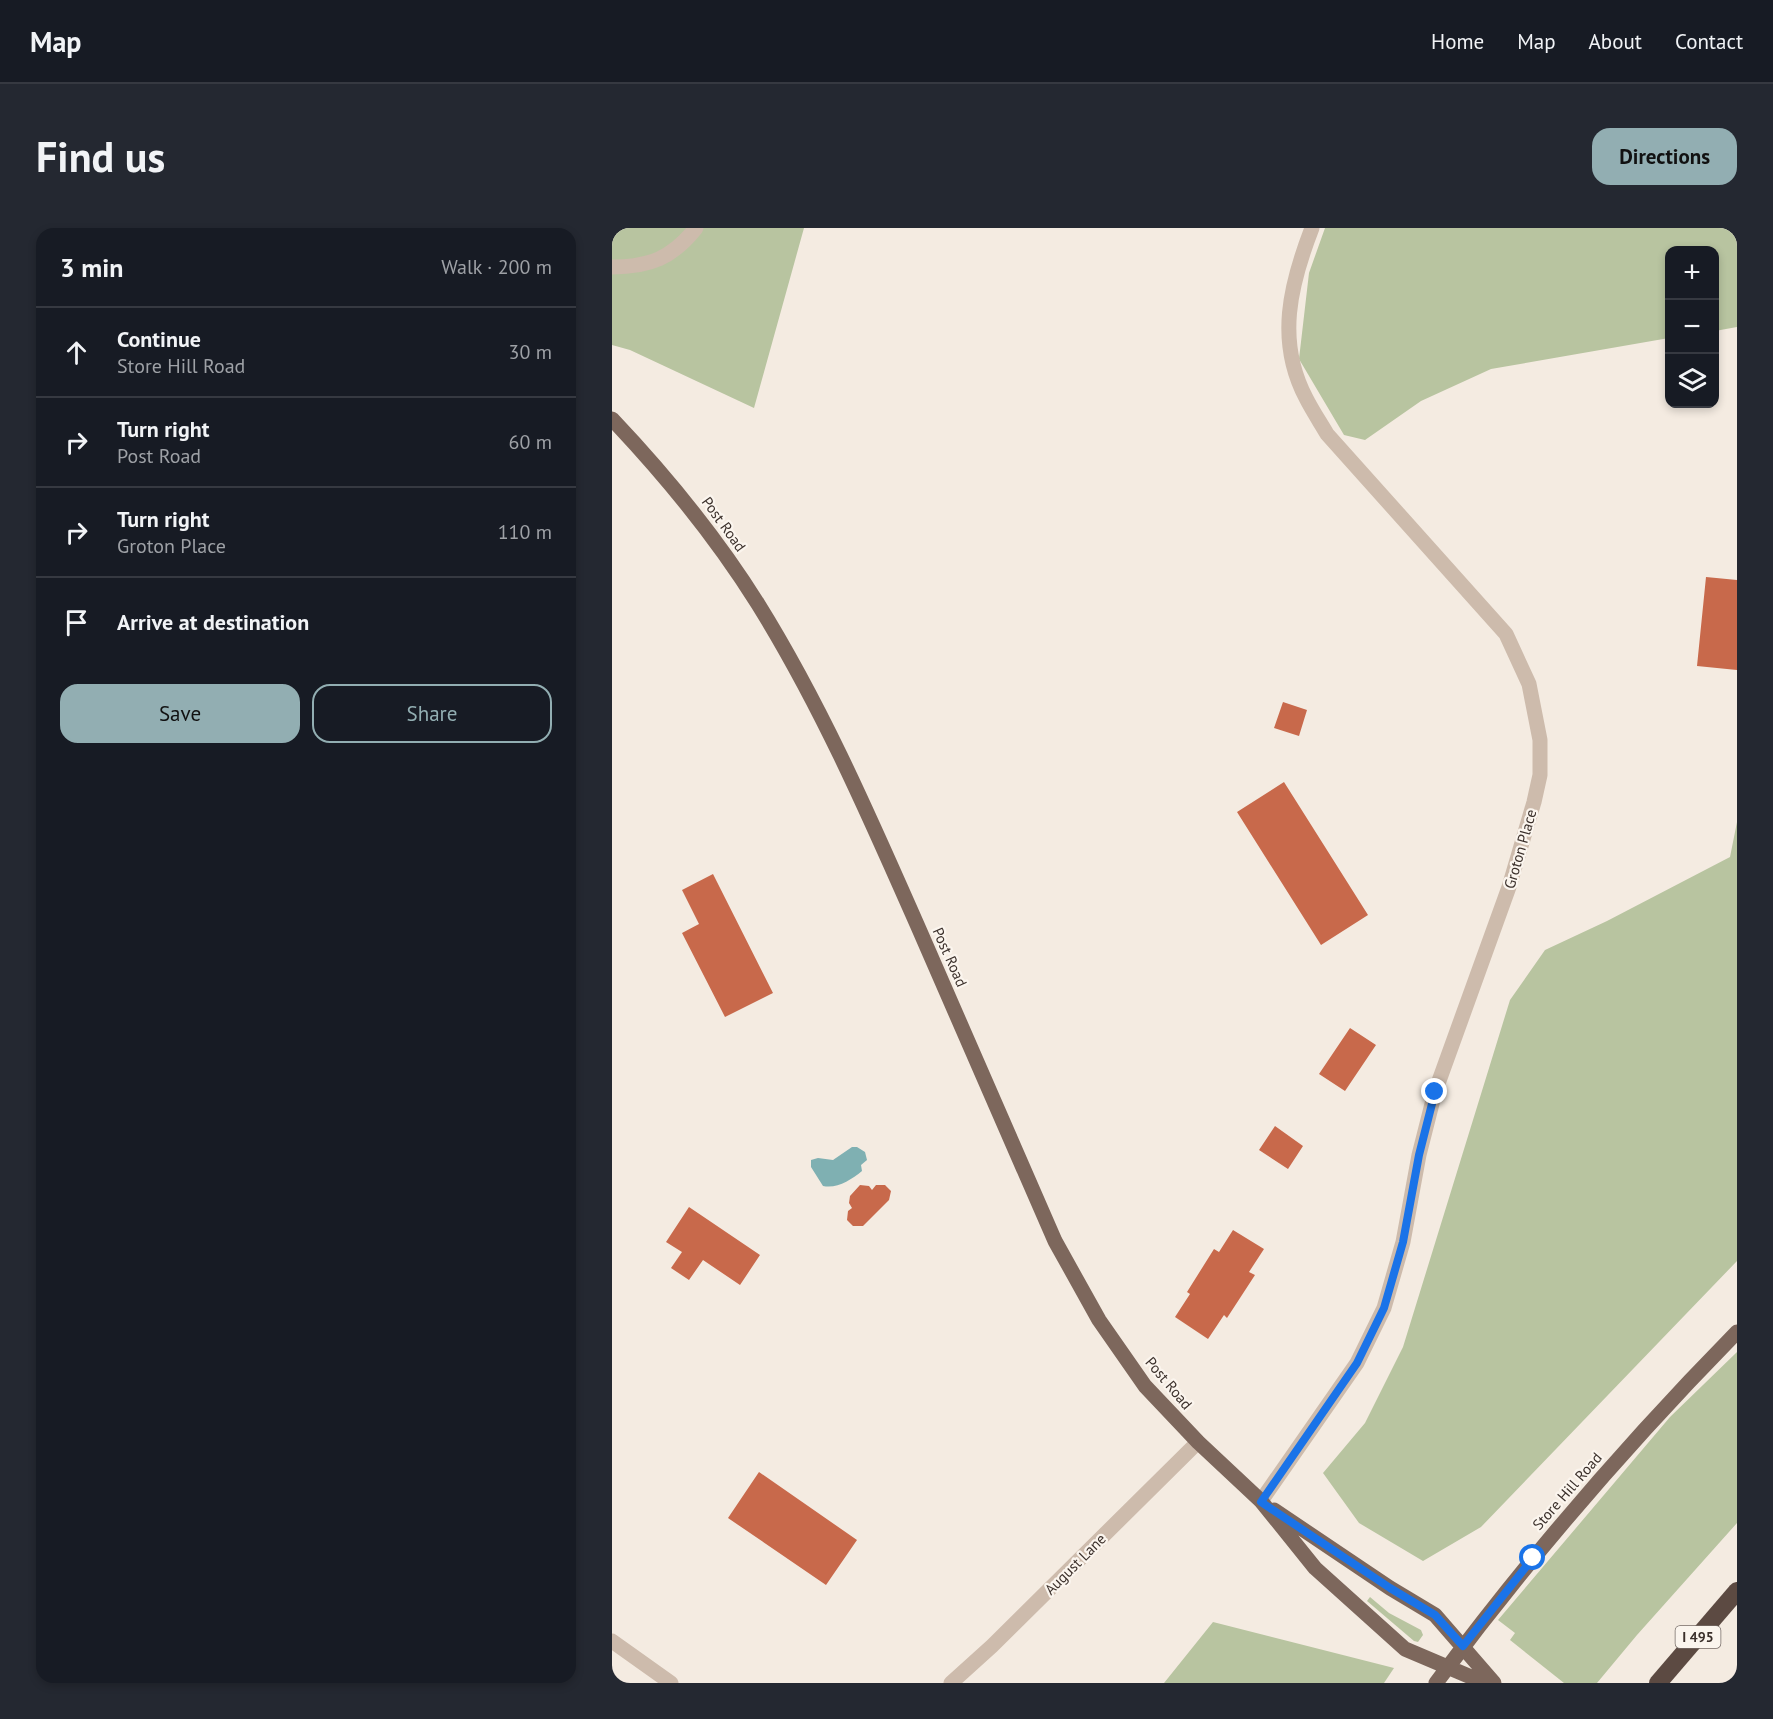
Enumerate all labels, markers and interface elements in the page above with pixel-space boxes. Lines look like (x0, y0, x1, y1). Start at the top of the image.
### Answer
text: Map (30, 23, 81, 60)
text: Home (1431, 28, 1484, 55)
text: Map (1517, 28, 1556, 55)
text: About (1589, 28, 1642, 55)
text: Contact (1675, 28, 1743, 55)
button: Directions (1592, 128, 1737, 185)
text: Find us (36, 129, 165, 184)
map controls (1665, 246, 1719, 408)
button: + (1665, 246, 1719, 300)
text: 3 min (60, 251, 123, 284)
text: Walk · 200 m (441, 254, 552, 280)
button: − (1665, 300, 1719, 354)
text: Continue (117, 325, 201, 353)
icon: ahead (60, 336, 93, 369)
text: 30 m (509, 339, 552, 365)
text: Store Hill Road (117, 353, 245, 379)
button: layers (1665, 354, 1719, 408)
text: Turn right (117, 415, 209, 443)
icon: right (60, 426, 93, 459)
text: 60 m (509, 429, 552, 455)
text: Post Road (117, 443, 201, 469)
street label: Post Road (698, 493, 750, 555)
text: Turn right (117, 505, 209, 533)
icon: right (60, 516, 93, 549)
text: 110 m (498, 519, 552, 545)
text: Groton Place (117, 533, 226, 559)
icon: arrive (60, 606, 93, 639)
text: Arrive at destination (117, 608, 309, 636)
button: Save (60, 684, 300, 743)
button: Share (312, 684, 552, 743)
street label: Groton Place (1500, 807, 1540, 891)
street label: Post Road (928, 924, 972, 990)
route end (1421, 1078, 1447, 1104)
street label: Post Road (1141, 1353, 1197, 1413)
street label: Store Hill Road (1528, 1448, 1606, 1534)
street label: August Lane (1040, 1529, 1110, 1599)
route start (1519, 1544, 1545, 1570)
road number: I 495 (1676, 1626, 1720, 1648)

